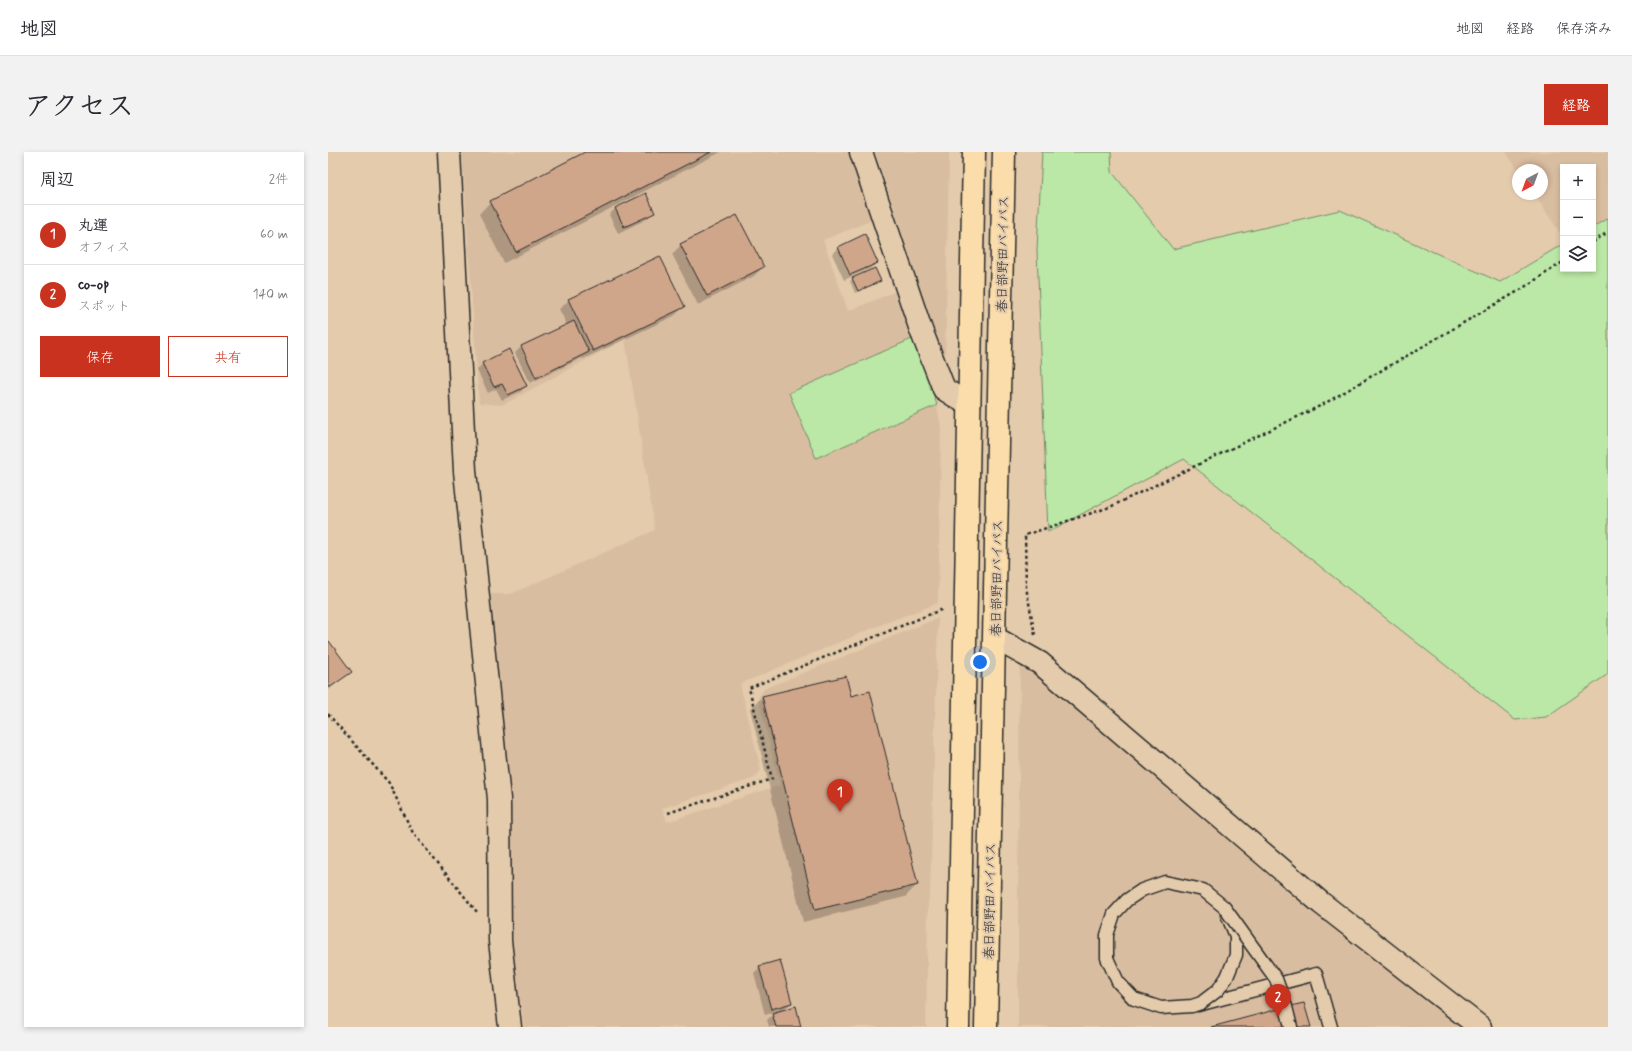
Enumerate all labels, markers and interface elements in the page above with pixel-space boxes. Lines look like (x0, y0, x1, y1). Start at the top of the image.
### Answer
text: 地図 (20, 17, 58, 42)
text: 地図 (1456, 20, 1484, 38)
text: 経路 (1506, 20, 1534, 38)
text: 保存済み (1556, 20, 1612, 38)
button: 経路 (1544, 84, 1608, 125)
text: アクセス (24, 89, 134, 126)
north arrow (1512, 164, 1548, 200)
map controls (1560, 164, 1596, 272)
button: + (1560, 164, 1596, 200)
text: 周辺 (40, 169, 74, 191)
text: 2件 (269, 171, 288, 188)
street label: 春日部野田バイパス (994, 196, 1013, 313)
button: − (1560, 200, 1596, 236)
text: 丸運 (78, 216, 108, 236)
text: 1 (50, 226, 56, 243)
text: 60 m (260, 226, 288, 243)
button: layers (1560, 236, 1596, 272)
text: オフィス (78, 239, 130, 256)
text: co-op (78, 275, 109, 295)
text: 2 (50, 286, 56, 303)
text: 140 m (253, 286, 288, 303)
text: スポット (78, 298, 130, 315)
button: 保存 (40, 336, 160, 377)
button: 共有 (168, 336, 288, 377)
street label: 春日部野田バイパス (988, 520, 1007, 637)
your location (970, 652, 990, 672)
pin: 1 (827, 779, 853, 812)
street label: 春日部野田バイパス (981, 843, 1000, 960)
pin: 2 (1265, 984, 1291, 1017)

